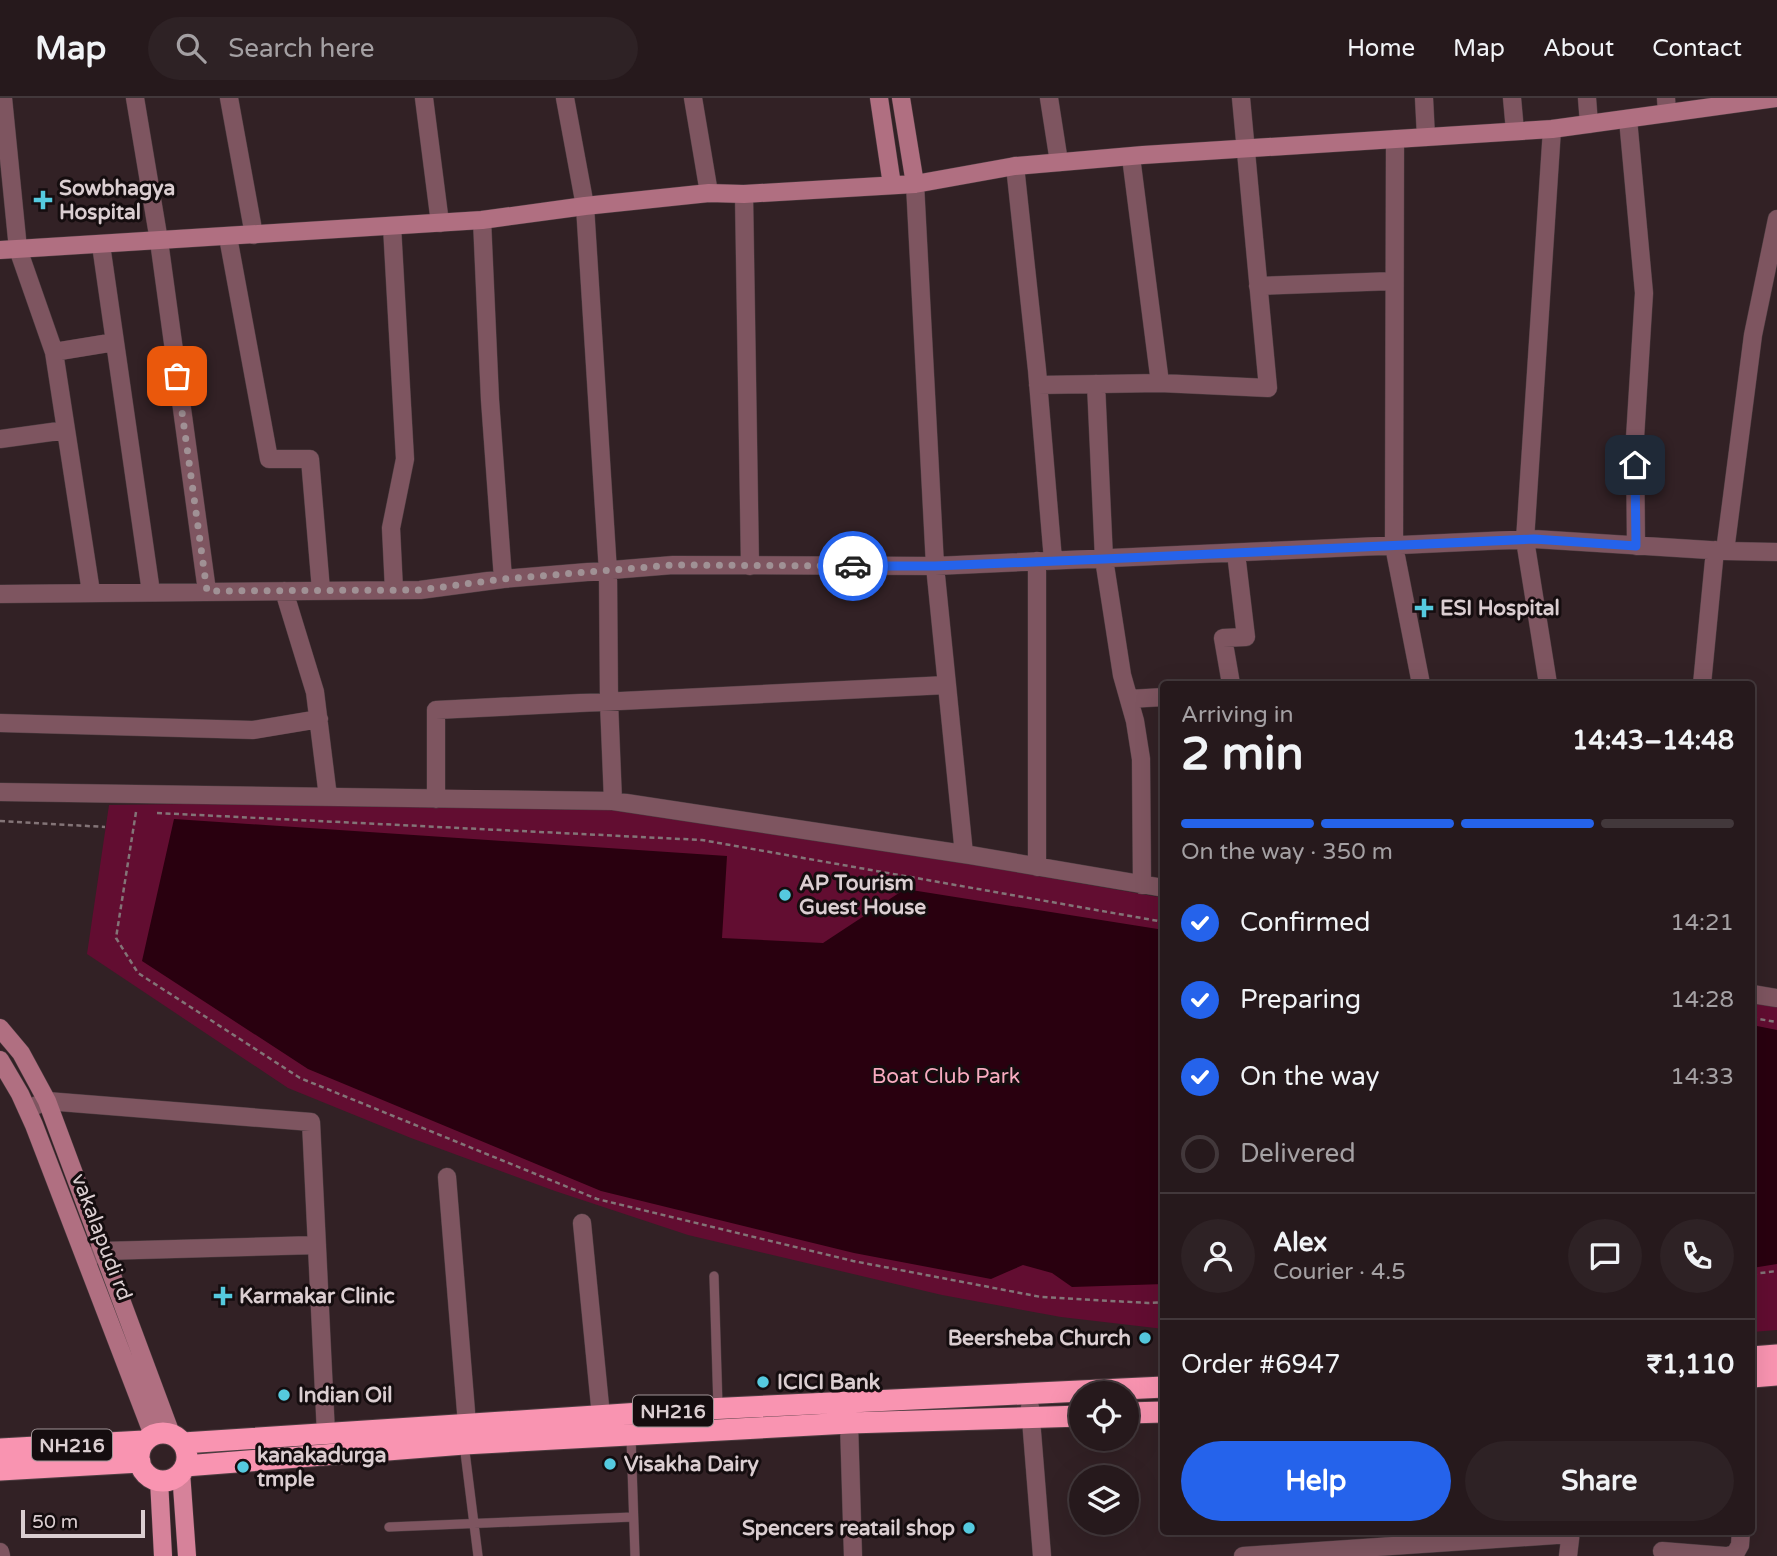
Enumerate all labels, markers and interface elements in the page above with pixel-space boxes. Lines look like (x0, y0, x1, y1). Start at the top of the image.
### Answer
search box (148, 17, 638, 80)
text: Map (35, 29, 106, 68)
icon: search (172, 29, 210, 67)
text: Search here (228, 33, 374, 64)
text: Home (1347, 34, 1415, 63)
text: Map (1453, 34, 1505, 63)
text: About (1543, 34, 1614, 63)
text: Contact (1652, 34, 1742, 63)
place label: Sowbhagya Hospital (59, 176, 175, 225)
marker: Sowbhagya Hospital (33, 190, 53, 210)
pin (147, 346, 207, 406)
icon: bag (158, 357, 196, 395)
pin (1605, 435, 1665, 495)
icon: home (1616, 446, 1654, 484)
courier (818, 531, 888, 601)
icon: car (834, 547, 872, 585)
place label: ESI Hospital (1440, 596, 1560, 621)
marker: ESI Hospital (1414, 598, 1434, 618)
text: Arriving in (1181, 701, 1294, 729)
text: 14:43–14:48 (1572, 725, 1734, 756)
text: 2 min (1181, 727, 1304, 782)
text: On the way · 350 m (1181, 838, 1393, 866)
place label: AP Tourism Guest House (799, 871, 926, 920)
marker: AP Tourism Guest House (777, 887, 793, 903)
icon: check (1181, 904, 1219, 942)
text: Confirmed (1240, 907, 1370, 938)
text: 14:21 (1670, 909, 1734, 937)
icon: check (1181, 981, 1219, 1019)
text: Preparing (1240, 984, 1361, 1015)
text: 14:28 (1670, 986, 1734, 1014)
icon: check (1181, 1058, 1219, 1096)
text: On the way (1240, 1061, 1380, 1092)
text: 14:33 (1670, 1063, 1734, 1091)
park label: Boat Club Park (872, 1064, 1020, 1089)
text: Delivered (1240, 1138, 1356, 1169)
street label: vakalapudi rd (66, 1170, 137, 1304)
button: person (1181, 1219, 1255, 1293)
button: chat (1568, 1219, 1642, 1293)
button: phone (1660, 1219, 1734, 1293)
text: Alex (1273, 1227, 1327, 1258)
text: Courier · 4.5 (1273, 1258, 1406, 1286)
place label: Karmakar Clinic (239, 1284, 395, 1309)
marker: Karmakar Clinic (213, 1286, 233, 1306)
place label: Beersheba Church (948, 1326, 1131, 1351)
marker: Beersheba Church (1137, 1330, 1153, 1346)
text: Order #6947 (1181, 1349, 1341, 1380)
text: ₹1,110 (1647, 1349, 1734, 1380)
place label: ICICI Bank (777, 1370, 881, 1395)
marker: ICICI Bank (755, 1374, 771, 1390)
map controls (1069, 1381, 1139, 1535)
button: locate (1069, 1381, 1139, 1451)
place label: Indian Oil (298, 1383, 392, 1408)
marker: Indian Oil (276, 1387, 292, 1403)
road number: NH216 (633, 1396, 713, 1427)
road number: NH216 (32, 1429, 112, 1460)
button: Help (1181, 1441, 1451, 1521)
button: Share (1465, 1441, 1734, 1521)
place label: kanakadurga tmple (257, 1443, 387, 1492)
place label: Visakha Dairy (624, 1452, 760, 1477)
marker: Visakha Dairy (602, 1456, 618, 1472)
marker: kanakadurga tmple (235, 1459, 251, 1475)
button: layers (1069, 1465, 1139, 1535)
scale bar (21, 1507, 145, 1539)
text: 50 m (32, 1511, 78, 1533)
place label: Spencers reatail shop (742, 1516, 955, 1541)
marker: Spencers reatail shop (961, 1520, 977, 1536)

